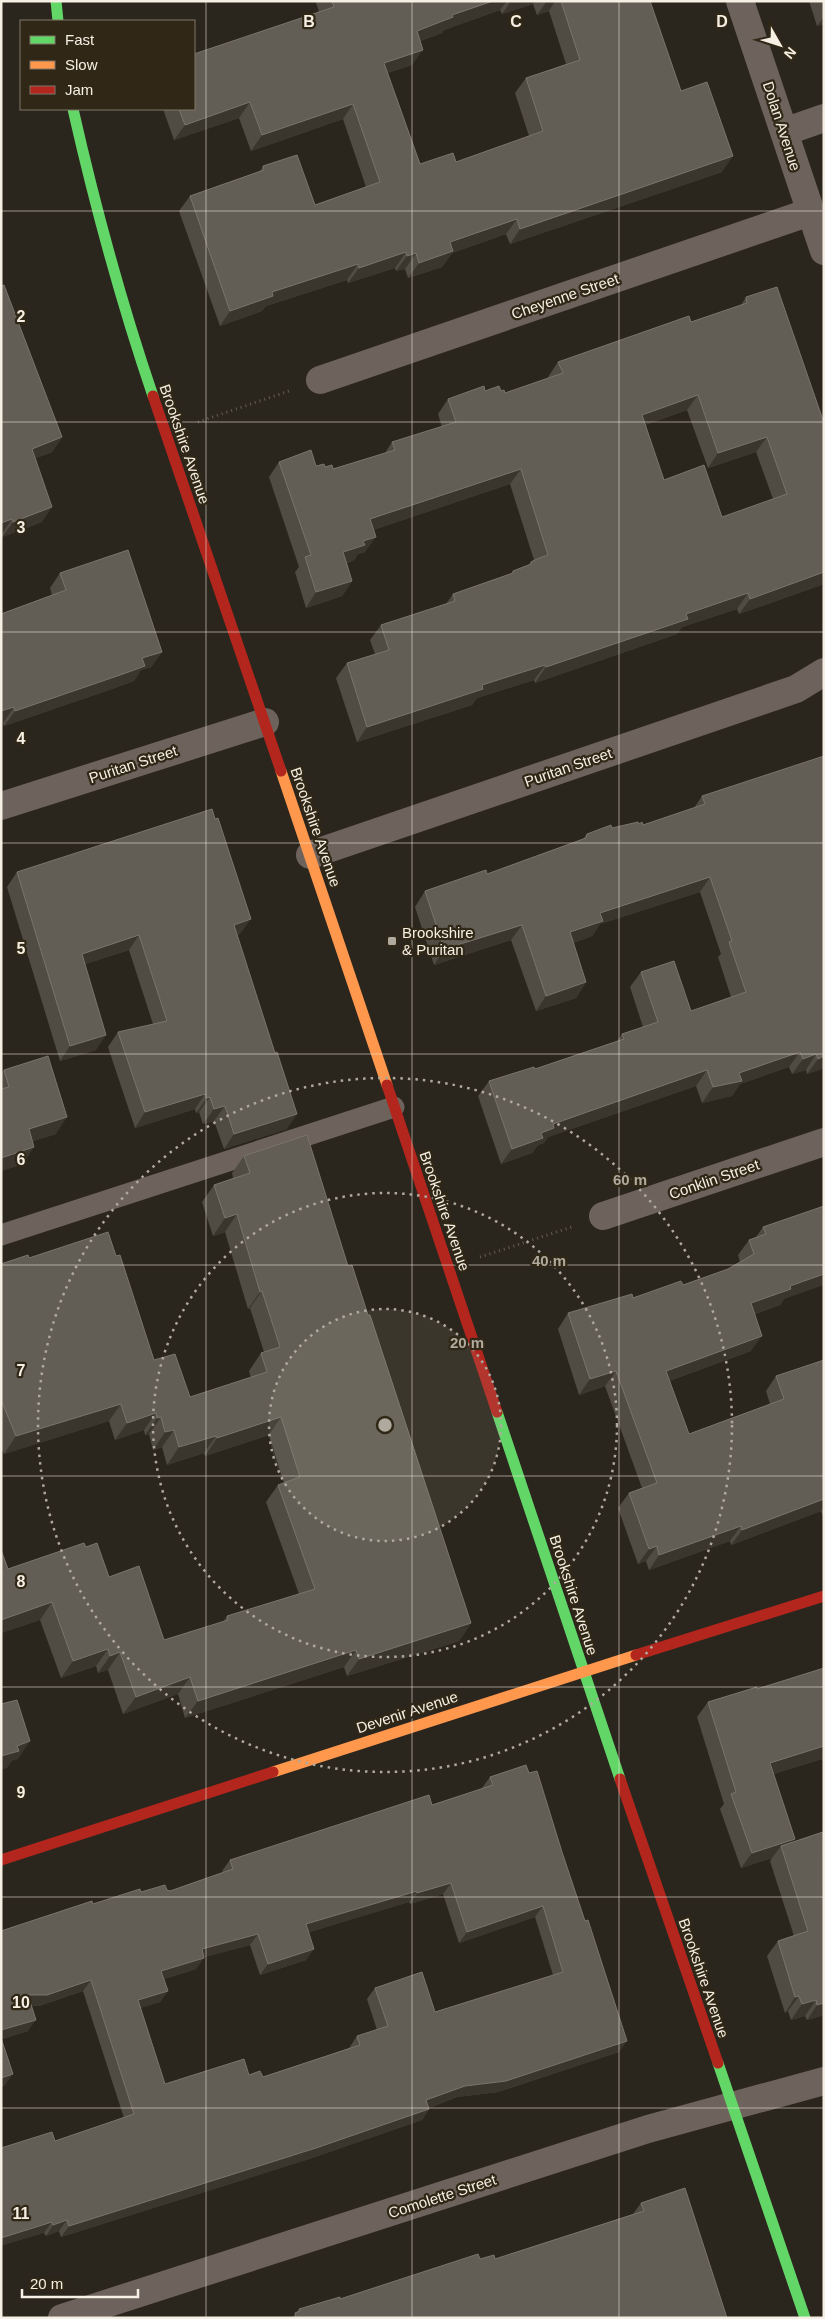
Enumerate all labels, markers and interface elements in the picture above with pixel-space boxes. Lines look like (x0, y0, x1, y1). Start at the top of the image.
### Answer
text: B (303, 13, 315, 30)
text: C (510, 13, 522, 30)
text: D (716, 13, 728, 30)
legend (20, 20, 195, 110)
north arrow (755, 20, 805, 70)
text: Fast (65, 31, 95, 48)
text: N (781, 44, 800, 62)
text: Slow (65, 56, 98, 73)
street label: Dolan Avenue (760, 79, 804, 173)
text: Jam (65, 81, 93, 98)
street label: Cheyenne Street (509, 269, 622, 322)
text: 2 (17, 308, 26, 325)
street label: Brookshire Avenue (157, 382, 213, 506)
text: 3 (17, 519, 26, 536)
text: 4 (17, 730, 26, 747)
street label: Puritan Street (87, 741, 180, 786)
street label: Puritan Street (522, 744, 615, 790)
street label: Brookshire Avenue (288, 765, 344, 889)
place label: Brookshire & Puritan (402, 924, 474, 958)
marker: Brookshire & Puritan (386, 935, 398, 947)
text: 5 (17, 940, 26, 957)
street label: Brookshire Avenue (417, 1149, 473, 1273)
text: 6 (17, 1151, 26, 1168)
street label: Conklin Street (667, 1155, 762, 1202)
text: 60 m (613, 1171, 647, 1188)
text: 40 m (532, 1252, 566, 1269)
text: 20 m (450, 1334, 484, 1351)
text: 7 (17, 1362, 26, 1379)
centre of rings (376, 1416, 394, 1434)
street label: Brookshire Avenue (547, 1533, 601, 1657)
text: 8 (17, 1573, 26, 1590)
street label: Devenir Avenue (354, 1688, 460, 1736)
text: 9 (17, 1784, 26, 1801)
street label: Brookshire Avenue (676, 1916, 732, 2040)
text: 10 (12, 1994, 30, 2011)
street label: Comolette Street (386, 2170, 499, 2221)
text: 11 (13, 2205, 30, 2222)
scale bar (22, 2266, 139, 2298)
text: 20 m (30, 2275, 63, 2292)

